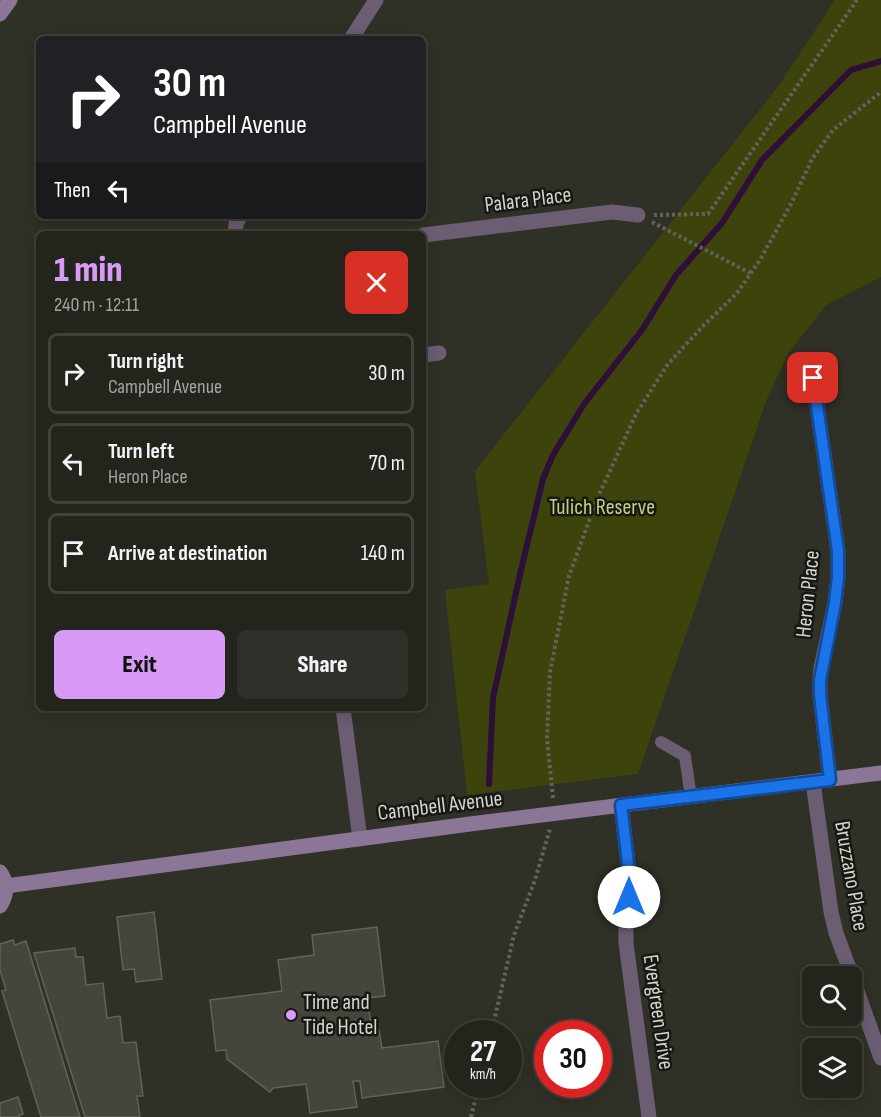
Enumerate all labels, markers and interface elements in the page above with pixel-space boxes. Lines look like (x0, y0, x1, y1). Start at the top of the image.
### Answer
text: 30 m (153, 58, 226, 109)
icon: right (54, 60, 132, 138)
text: Campbell Avenue (153, 109, 307, 141)
icon: left (102, 174, 135, 207)
text: Then (54, 177, 90, 204)
street label: Palara Place (483, 181, 573, 219)
text: 1 min (54, 249, 122, 292)
button: close (345, 251, 408, 314)
text: 240 m · 12:11 (54, 293, 139, 317)
text: Turn right (108, 348, 184, 375)
pin (787, 352, 838, 403)
icon: right (57, 357, 90, 390)
text: 30 m (368, 360, 405, 387)
icon: arrive (796, 361, 829, 394)
text: Campbell Avenue (108, 375, 222, 399)
text: Turn left (108, 438, 174, 465)
icon: left (57, 447, 90, 480)
text: 70 m (369, 450, 405, 477)
text: Heron Place (108, 465, 187, 489)
park label: Tulich Reserve (549, 494, 655, 521)
icon: arrive (57, 537, 90, 570)
text: Arrive at destination (108, 540, 267, 567)
text: 140 m (361, 540, 405, 567)
street label: Heron Place (790, 549, 826, 639)
button: Exit (54, 630, 225, 699)
button: Share (237, 630, 408, 699)
street label: Campbell Avenue (376, 785, 504, 827)
street label: Bruzzano Place (828, 819, 874, 933)
position arrow (597, 865, 661, 929)
street label: Evergreen Drive (637, 953, 679, 1071)
map controls (802, 966, 862, 1098)
button: search (802, 966, 862, 1026)
place label: Time and Tide Hotel (303, 989, 377, 1041)
marker: Time and Tide Hotel (284, 1008, 298, 1022)
speed limit sign: 30 (534, 1020, 612, 1098)
text: 27 (470, 1034, 496, 1070)
button: layers (802, 1038, 862, 1098)
text: km/h (470, 1065, 496, 1084)

